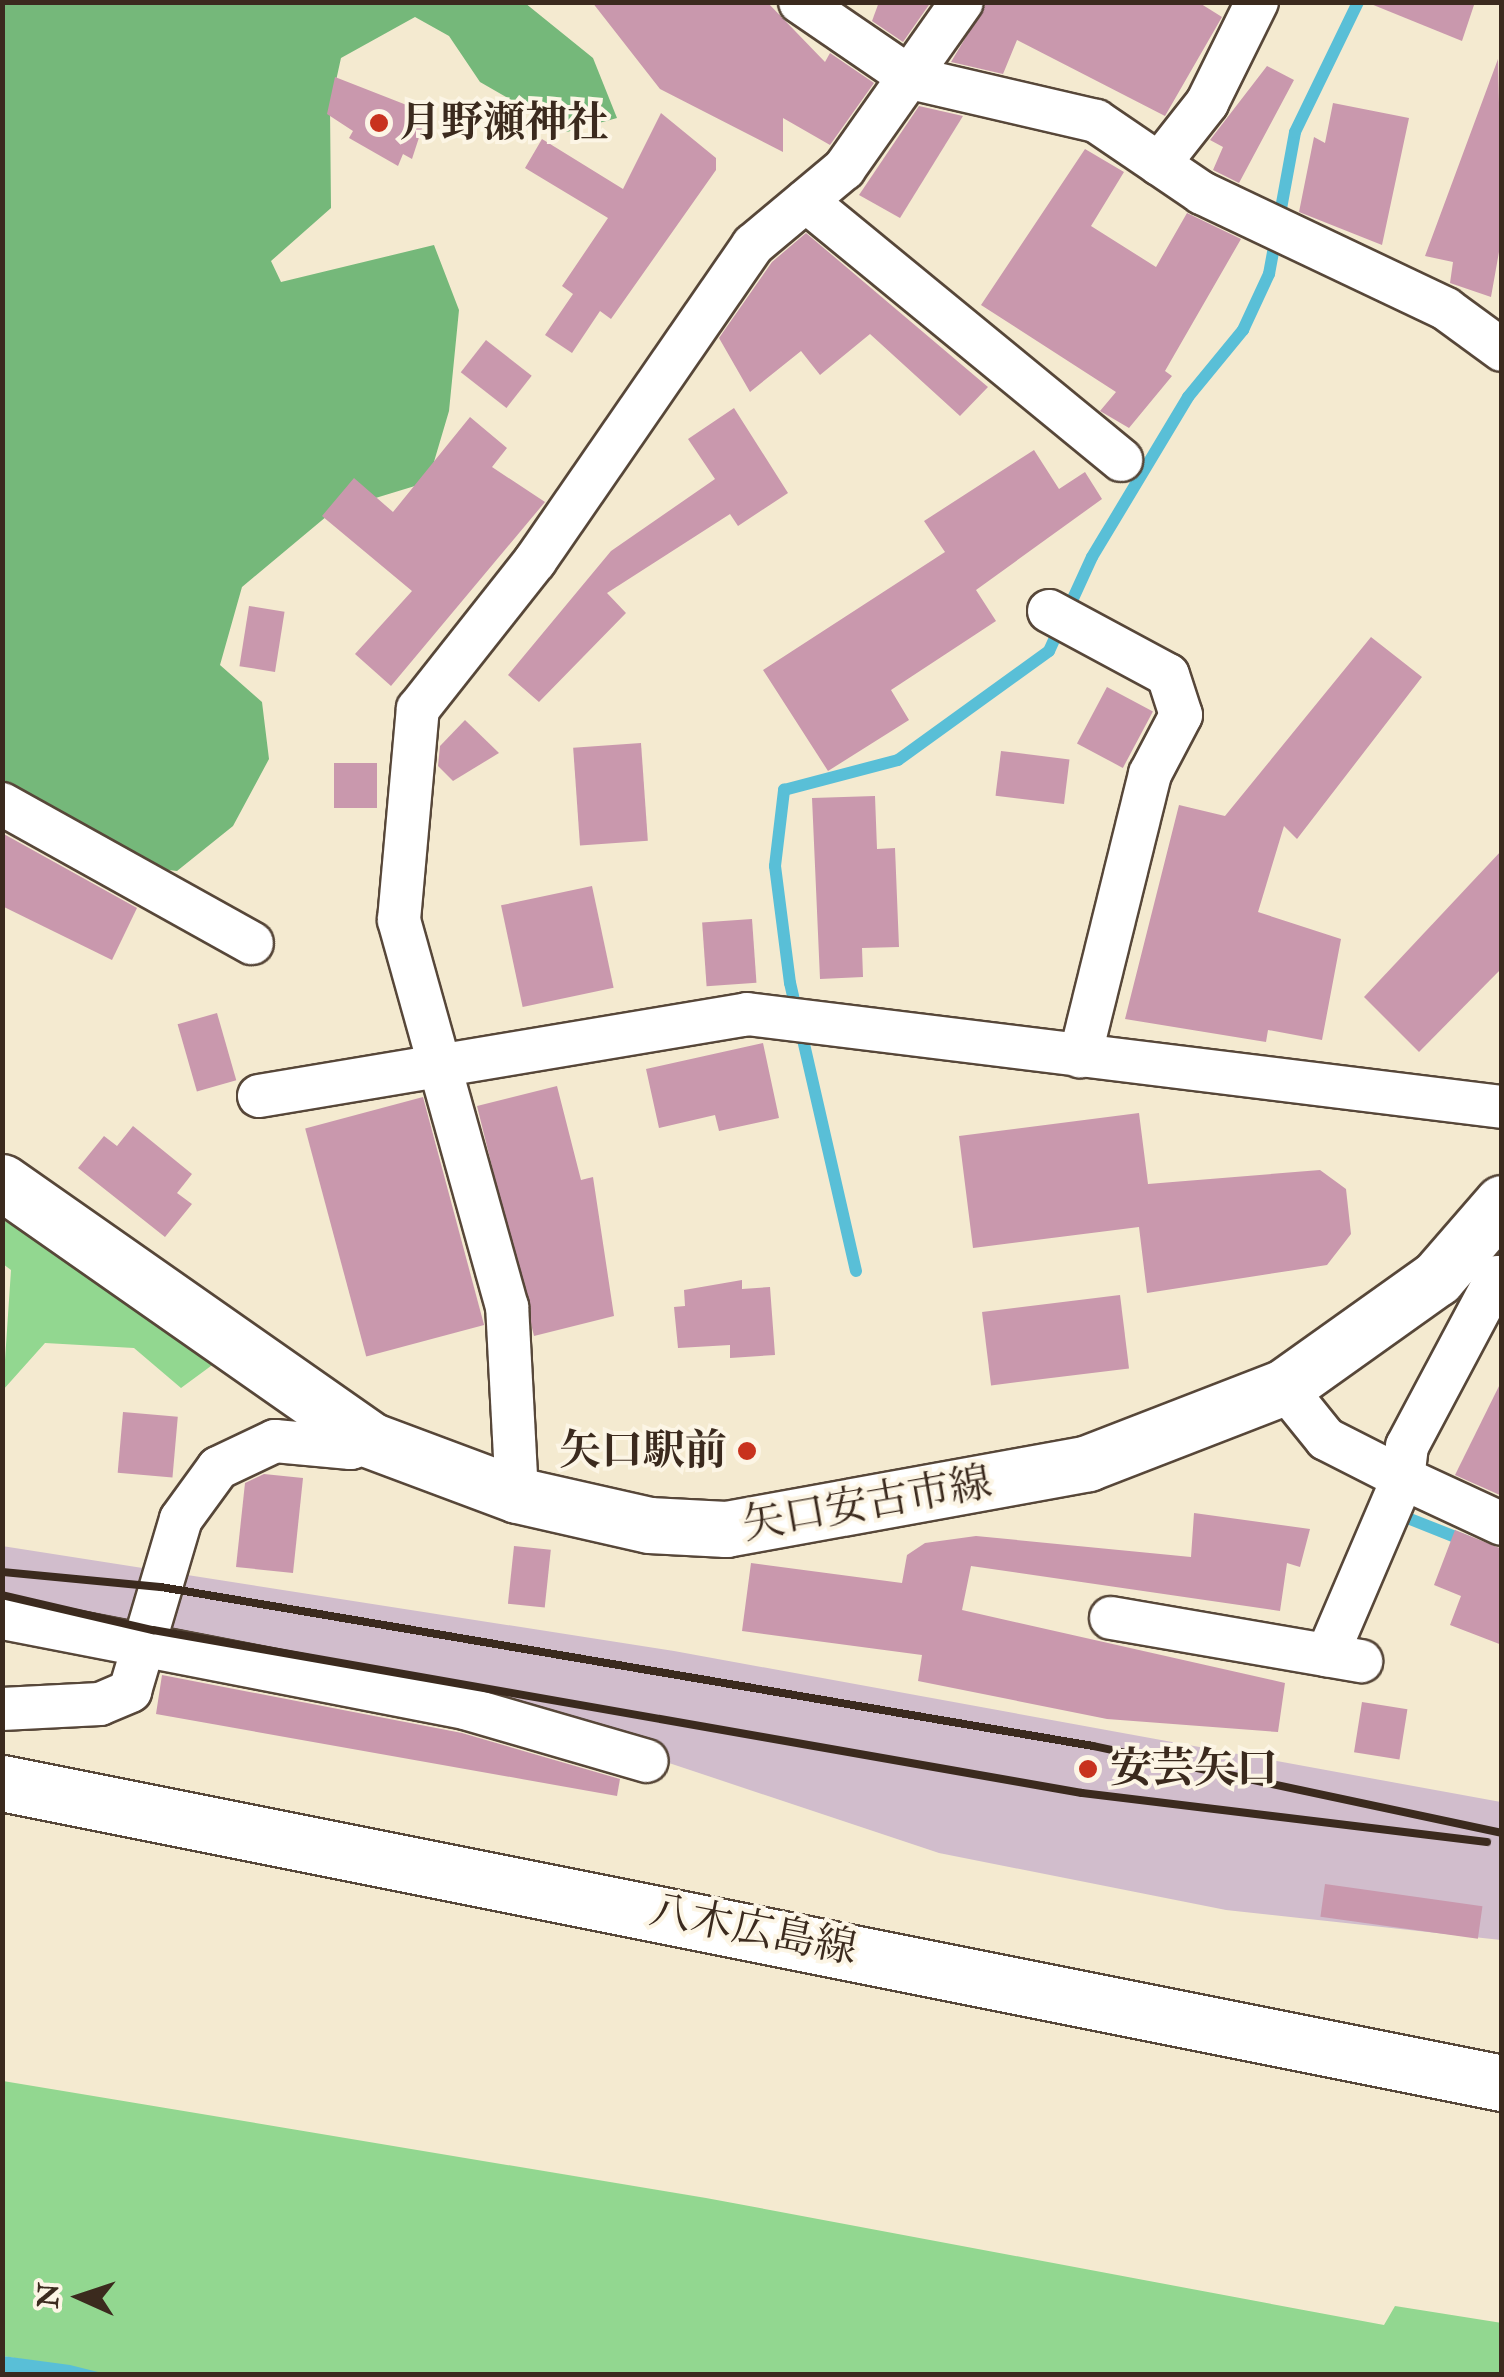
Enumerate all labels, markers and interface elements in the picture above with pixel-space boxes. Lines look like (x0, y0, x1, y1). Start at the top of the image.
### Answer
place label: 月野瀬神社 (399, 98, 609, 148)
marker: 月野瀬神社 (368, 112, 390, 134)
place label: 矢口駅前 (559, 1426, 727, 1476)
marker: 矢口駅前 (736, 1440, 758, 1462)
street label: 矢口安古市線 (739, 1457, 995, 1551)
place label: 安芸矢口 (1110, 1744, 1278, 1794)
marker: 安芸矢口 (1075, 1756, 1101, 1782)
street label: 八木広島線 (645, 1885, 861, 1975)
north arrow (30, 2247, 130, 2347)
text: N (31, 2282, 68, 2309)

